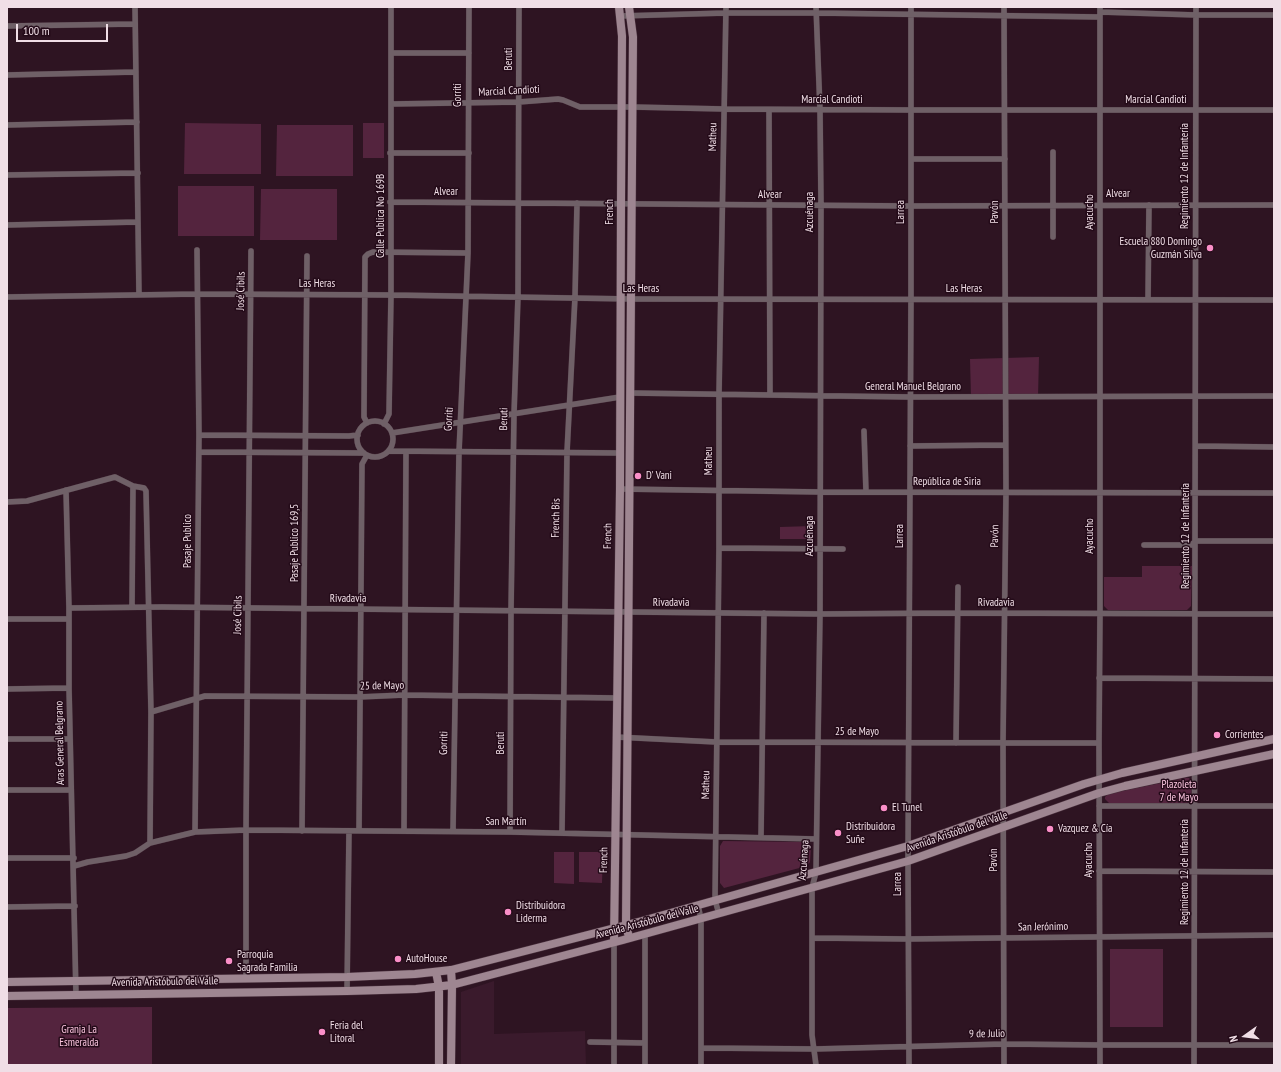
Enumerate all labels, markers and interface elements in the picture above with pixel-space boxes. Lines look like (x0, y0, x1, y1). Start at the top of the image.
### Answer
scale bar (18, 16, 110, 42)
text: 100 m (23, 23, 50, 38)
street label: Beruti (502, 48, 516, 70)
street label: Gorriti (451, 83, 465, 107)
street label: Marcial Candioti (478, 83, 540, 99)
street label: Marcial Candioti (801, 93, 863, 107)
street label: Marcial Candioti (1125, 93, 1187, 107)
street label: Matheu (706, 123, 720, 151)
street label: Regimiento 12 de Infantería (1178, 123, 1192, 229)
street label: Calle Publica No 169B (374, 174, 388, 258)
street label: Alvear (434, 185, 458, 199)
street label: Alvear (1106, 187, 1130, 201)
street label: Alvear (758, 188, 782, 202)
street label: Azcuénaga (803, 192, 817, 232)
street label: Ayacucho (1083, 194, 1097, 230)
street label: French (603, 199, 617, 225)
street label: Larrea (894, 200, 908, 224)
street label: Pavón (988, 201, 1002, 223)
place label: Escuela 880 Domingo Guzmán Silva (1119, 235, 1202, 261)
marker: Escuela 880 Domingo Guzmán Silva (1205, 243, 1215, 253)
street label: José Cibils (234, 271, 248, 311)
street label: Las Heras (299, 277, 335, 291)
street label: Las Heras (623, 282, 659, 296)
street label: Las Heras (946, 282, 982, 296)
street label: General Manuel Belgrano (865, 380, 961, 394)
street label: Gorriti (442, 407, 456, 431)
street label: Beruti (497, 407, 511, 431)
street label: Matheu (702, 447, 716, 475)
place label: D' Vani (646, 469, 672, 483)
marker: D' Vani (633, 471, 643, 481)
street label: República de Siria (913, 475, 981, 489)
street label: Regimiento 12 de Infantería (1179, 483, 1193, 589)
street label: French Bis (549, 498, 563, 538)
street label: Pasaje Publico 169,5 (288, 504, 302, 582)
street label: Pasaje Publico (181, 514, 195, 568)
street label: Azcuénaga (803, 516, 817, 556)
street label: Ayacucho (1083, 518, 1097, 554)
street label: French (601, 523, 615, 549)
street label: Larrea (893, 524, 907, 548)
street label: Pavón (988, 524, 1002, 548)
street label: Rivadavia (330, 592, 366, 606)
street label: José Cibils (231, 595, 245, 635)
street label: Rivadavia (653, 596, 689, 610)
street label: Rivadavia (978, 596, 1014, 610)
street label: 25 de Mayo (360, 679, 404, 693)
street label: Aras General Belgrano (53, 701, 67, 785)
street label: 25 de Mayo (835, 725, 879, 739)
place label: Corrientes (1225, 728, 1263, 742)
marker: Corrientes (1212, 730, 1222, 740)
street label: Gorriti (437, 731, 451, 755)
street label: Beruti (494, 732, 508, 754)
street label: Matheu (699, 771, 713, 799)
park label: Plazoleta 7 de Mayo (1159, 778, 1199, 804)
place label: El Tunel (892, 801, 922, 815)
marker: El Tunel (879, 803, 889, 813)
street label: Avenida Aristóbulo del Valle (905, 808, 1009, 856)
street label: San Martín (485, 815, 527, 829)
street label: Regimiento 12 de Infantería (1178, 819, 1192, 925)
place label: Distribuidora Suñe (846, 820, 895, 846)
place label: Vazquez & Cía (1058, 822, 1113, 836)
marker: Vazquez & Cía (1045, 824, 1055, 834)
marker: Distribuidora Suñe (833, 828, 843, 838)
street label: Azcuénaga (796, 839, 812, 881)
street label: Ayacucho (1082, 842, 1096, 878)
street label: French (597, 847, 611, 873)
street label: Pavón (987, 849, 1001, 871)
street label: Larrea (891, 872, 905, 896)
place label: Distribuidora Liderma (516, 899, 565, 925)
street label: Avenida Aristóbulo del Valle (594, 902, 700, 942)
marker: Distribuidora Liderma (503, 907, 513, 917)
street label: San Jerónimo (1018, 920, 1068, 934)
place label: Parroquia Sagrada Familia (237, 948, 298, 974)
place label: AutoHouse (406, 952, 447, 966)
marker: AutoHouse (393, 954, 403, 964)
marker: Parroquia Sagrada Familia (224, 956, 234, 966)
street label: Avenida Aristóbulo del Valle (112, 974, 218, 990)
north arrow (1225, 1016, 1265, 1056)
place label: Feria del Litoral (330, 1019, 363, 1045)
park label: Granja La Esmeralda (59, 1023, 99, 1049)
marker: Feria del Litoral (317, 1027, 327, 1037)
street label: 9 de Julio (969, 1027, 1005, 1041)
text: N (1226, 1034, 1241, 1043)

